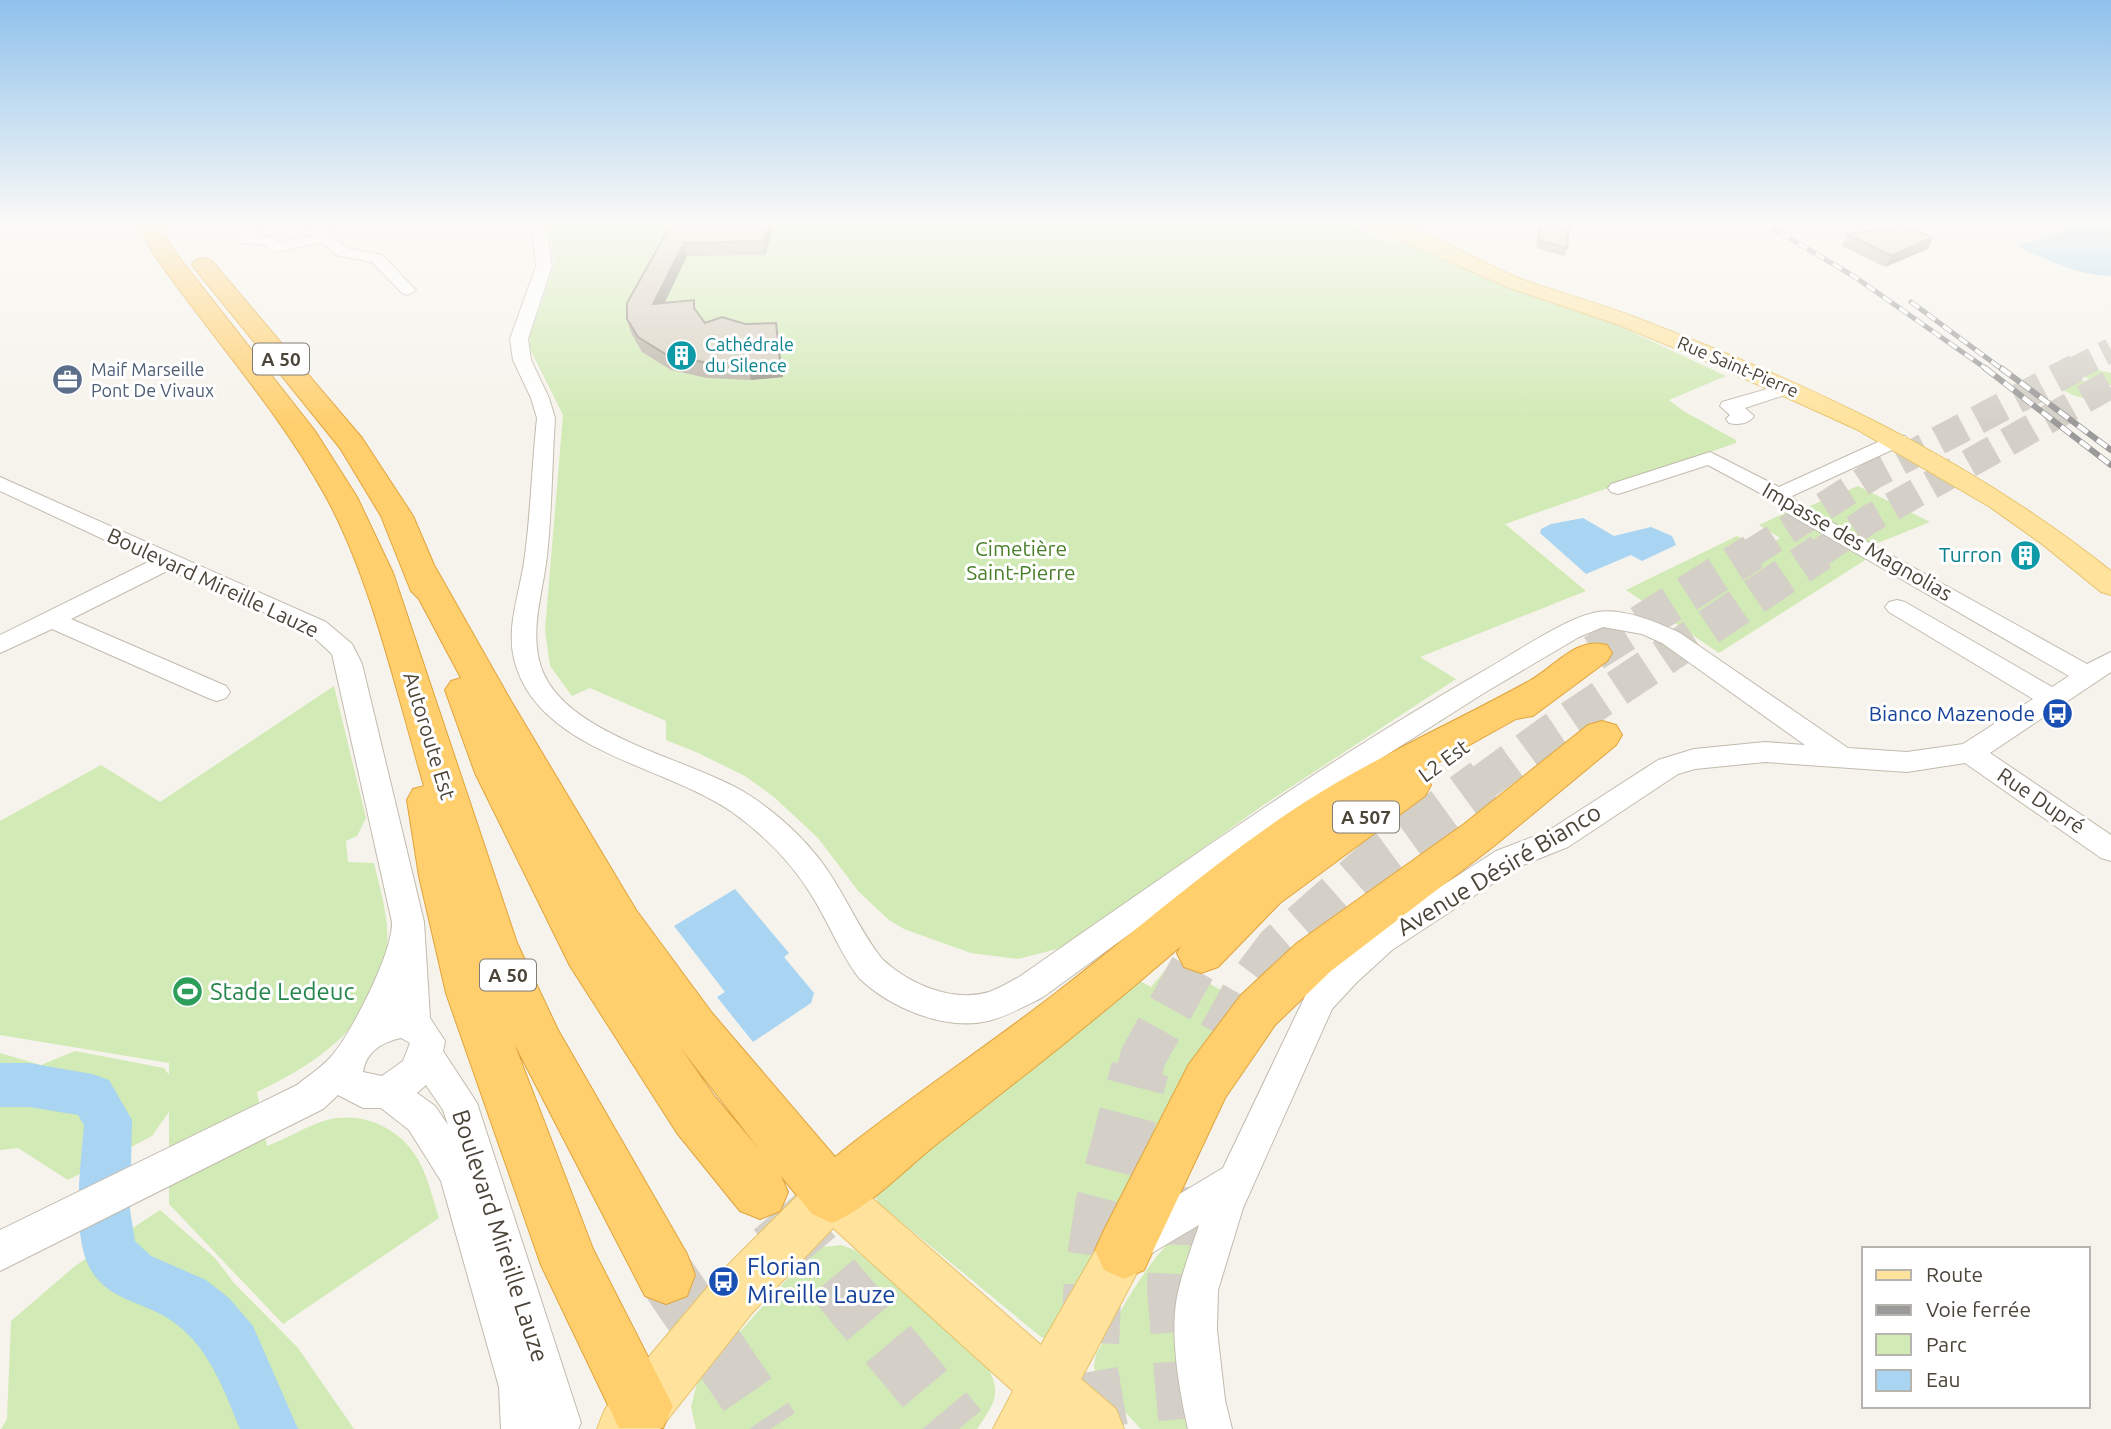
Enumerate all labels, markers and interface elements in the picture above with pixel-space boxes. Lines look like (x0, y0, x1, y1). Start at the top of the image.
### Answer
street label: Rue Saint-Pierre (1675, 332, 1802, 401)
place label: Cathédrale du Silence (705, 334, 794, 375)
building icon: Cathédrale du Silence (665, 338, 699, 372)
road number: A 50 (253, 344, 309, 374)
place label: Maif Marseille Pont De Vivaux (91, 359, 214, 400)
office icon: Maif Marseille Pont De Vivaux (51, 363, 85, 397)
street label: Impasse des Magnolias (1758, 477, 1957, 605)
street label: Boulevard Mireille Lauze (104, 522, 323, 642)
park label: Cimetière Saint-Pierre (966, 536, 1076, 584)
building icon: Turron (2008, 538, 2042, 572)
place label: Turron (1939, 542, 2002, 566)
street label: Autoroute Est (399, 669, 461, 802)
bus stop icon: Bianco Mazenode (2041, 697, 2075, 731)
place label: Bianco Mazenode (1869, 701, 2035, 725)
street label: L2 Est (1414, 734, 1473, 787)
street label: Rue Dupré (1993, 762, 2090, 838)
street label: Avenue Désiré Bianco (1392, 798, 1605, 941)
road number: A 507 (1333, 802, 1399, 832)
road number: A 50 (480, 959, 536, 990)
sports icon: Stade Ledeuc (170, 975, 204, 1009)
place label: Stade Ledeuc (210, 978, 355, 1005)
street label: Boulevard Mireille Lauze (447, 1106, 554, 1365)
legend (1862, 1247, 2090, 1408)
place label: Florian Mireille Lauze (747, 1253, 896, 1308)
text: Route (1926, 1262, 1983, 1286)
bus stop icon: Florian Mireille Lauze (707, 1264, 741, 1298)
text: Voie ferrée (1926, 1297, 2031, 1321)
text: Parc (1926, 1332, 1967, 1356)
text: Eau (1926, 1367, 1961, 1391)

